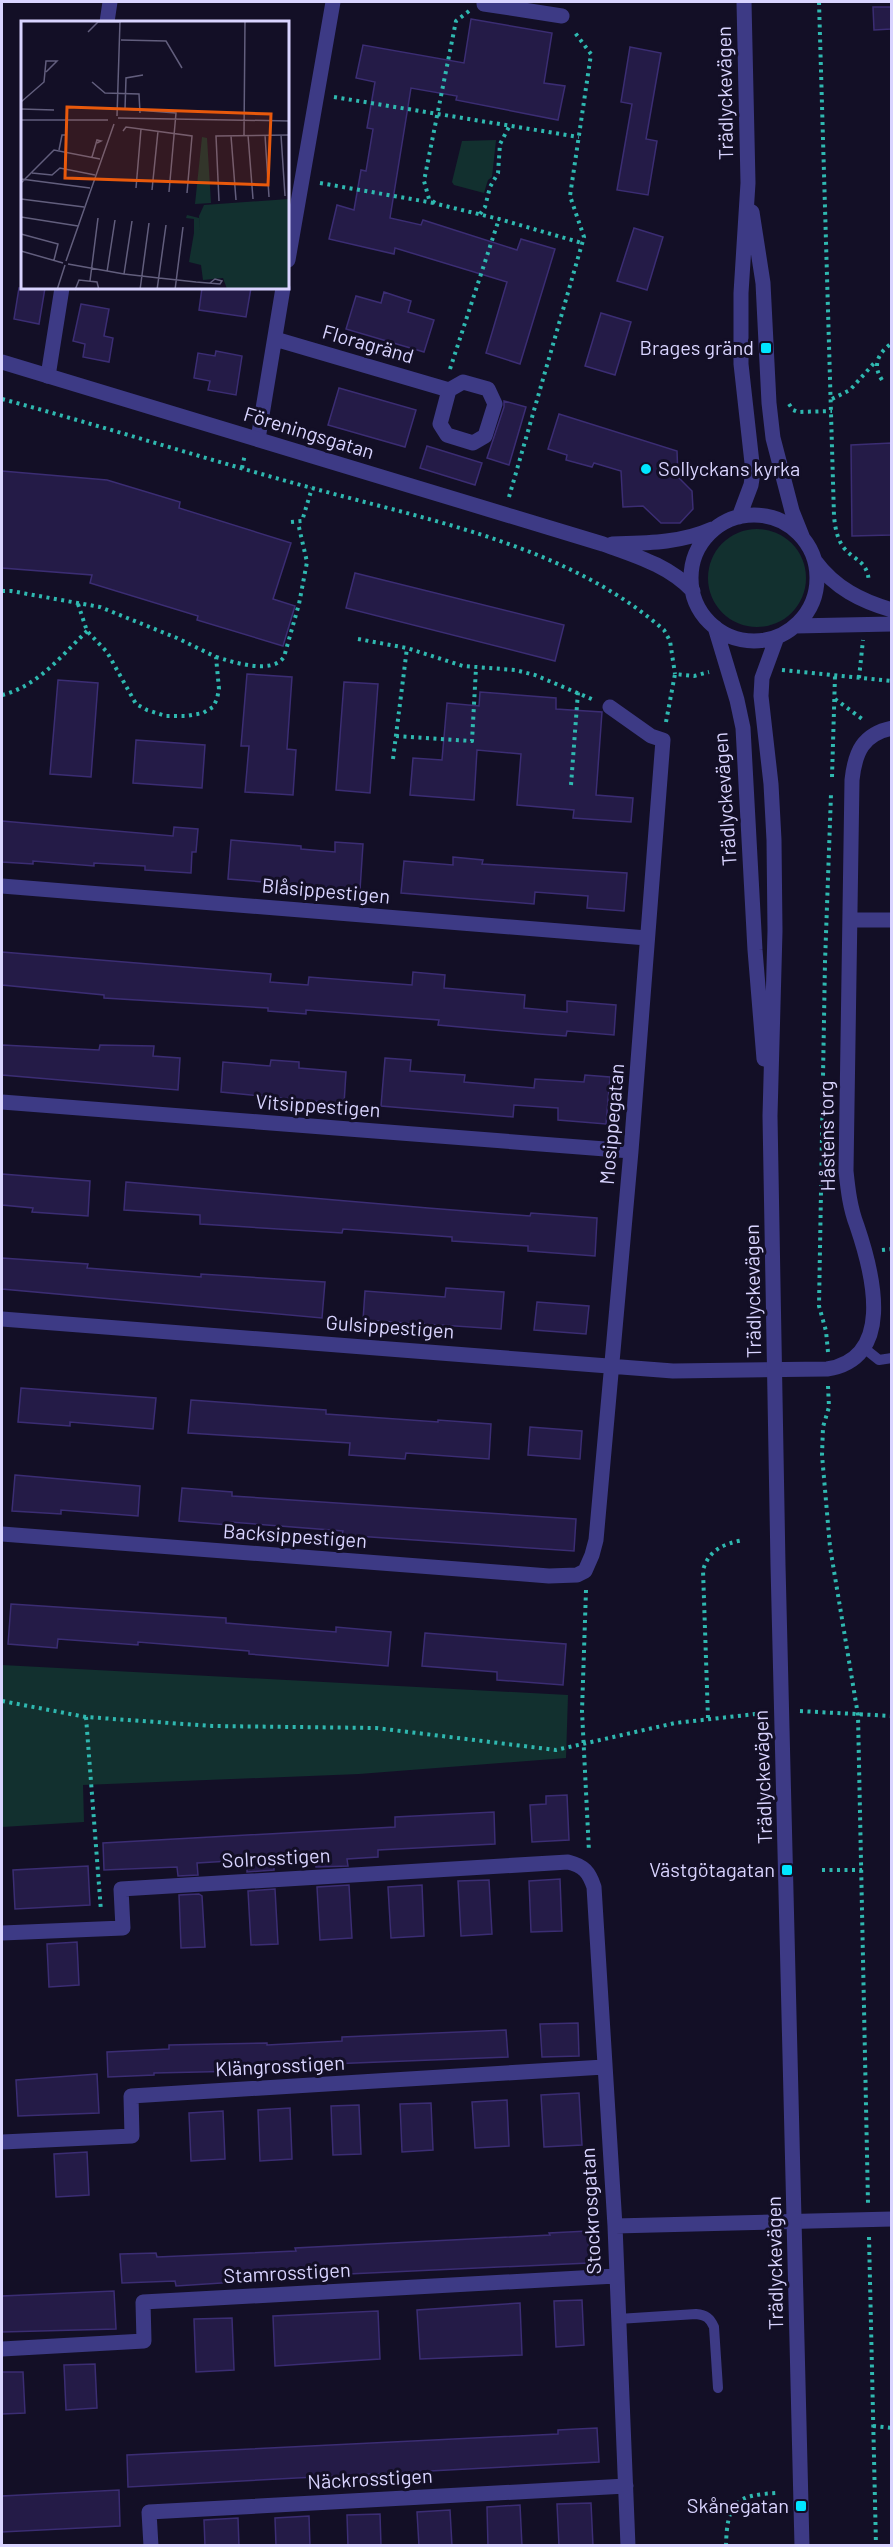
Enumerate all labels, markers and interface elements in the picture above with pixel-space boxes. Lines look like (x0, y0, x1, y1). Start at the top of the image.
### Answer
inset map (21, 21, 290, 290)
street label: Trädlyckevägen (711, 26, 737, 160)
street label: Floragränd (320, 319, 417, 368)
place label: Brages gränd (640, 335, 754, 359)
marker: Brages gränd (759, 341, 773, 355)
street label: Föreningsgatan (241, 401, 377, 463)
place label: Sollyckans kyrka (658, 456, 800, 480)
marker: Sollyckans kyrka (639, 462, 653, 476)
street label: Trädlyckevägen (707, 731, 741, 867)
street label: Blåsippestigen (261, 872, 391, 908)
street label: Mosippegatan (594, 1062, 628, 1186)
street label: Håstens torg (813, 1081, 839, 1191)
street label: Vitsippestigen (255, 1089, 381, 1121)
street label: Trädlyckevägen (739, 1224, 765, 1358)
street label: Gulsippestigen (325, 1310, 455, 1342)
street label: Backsippestigen (222, 1518, 368, 1552)
street label: Trädlyckevägen (748, 1710, 776, 1844)
street label: Solrosstigen (221, 1842, 331, 1872)
place label: Västgötagatan (649, 1857, 775, 1881)
marker: Västgötagatan (780, 1863, 794, 1877)
street label: Klängrosstigen (214, 2050, 346, 2080)
street label: Stockrosgatan (575, 2147, 605, 2275)
street label: Trädlyckevägen (761, 2196, 787, 2330)
street label: Stamrosstigen (223, 2257, 351, 2287)
street label: Näckrosstigen (307, 2463, 433, 2493)
place label: Skånegatan (687, 2493, 789, 2517)
marker: Skånegatan (794, 2499, 808, 2513)

